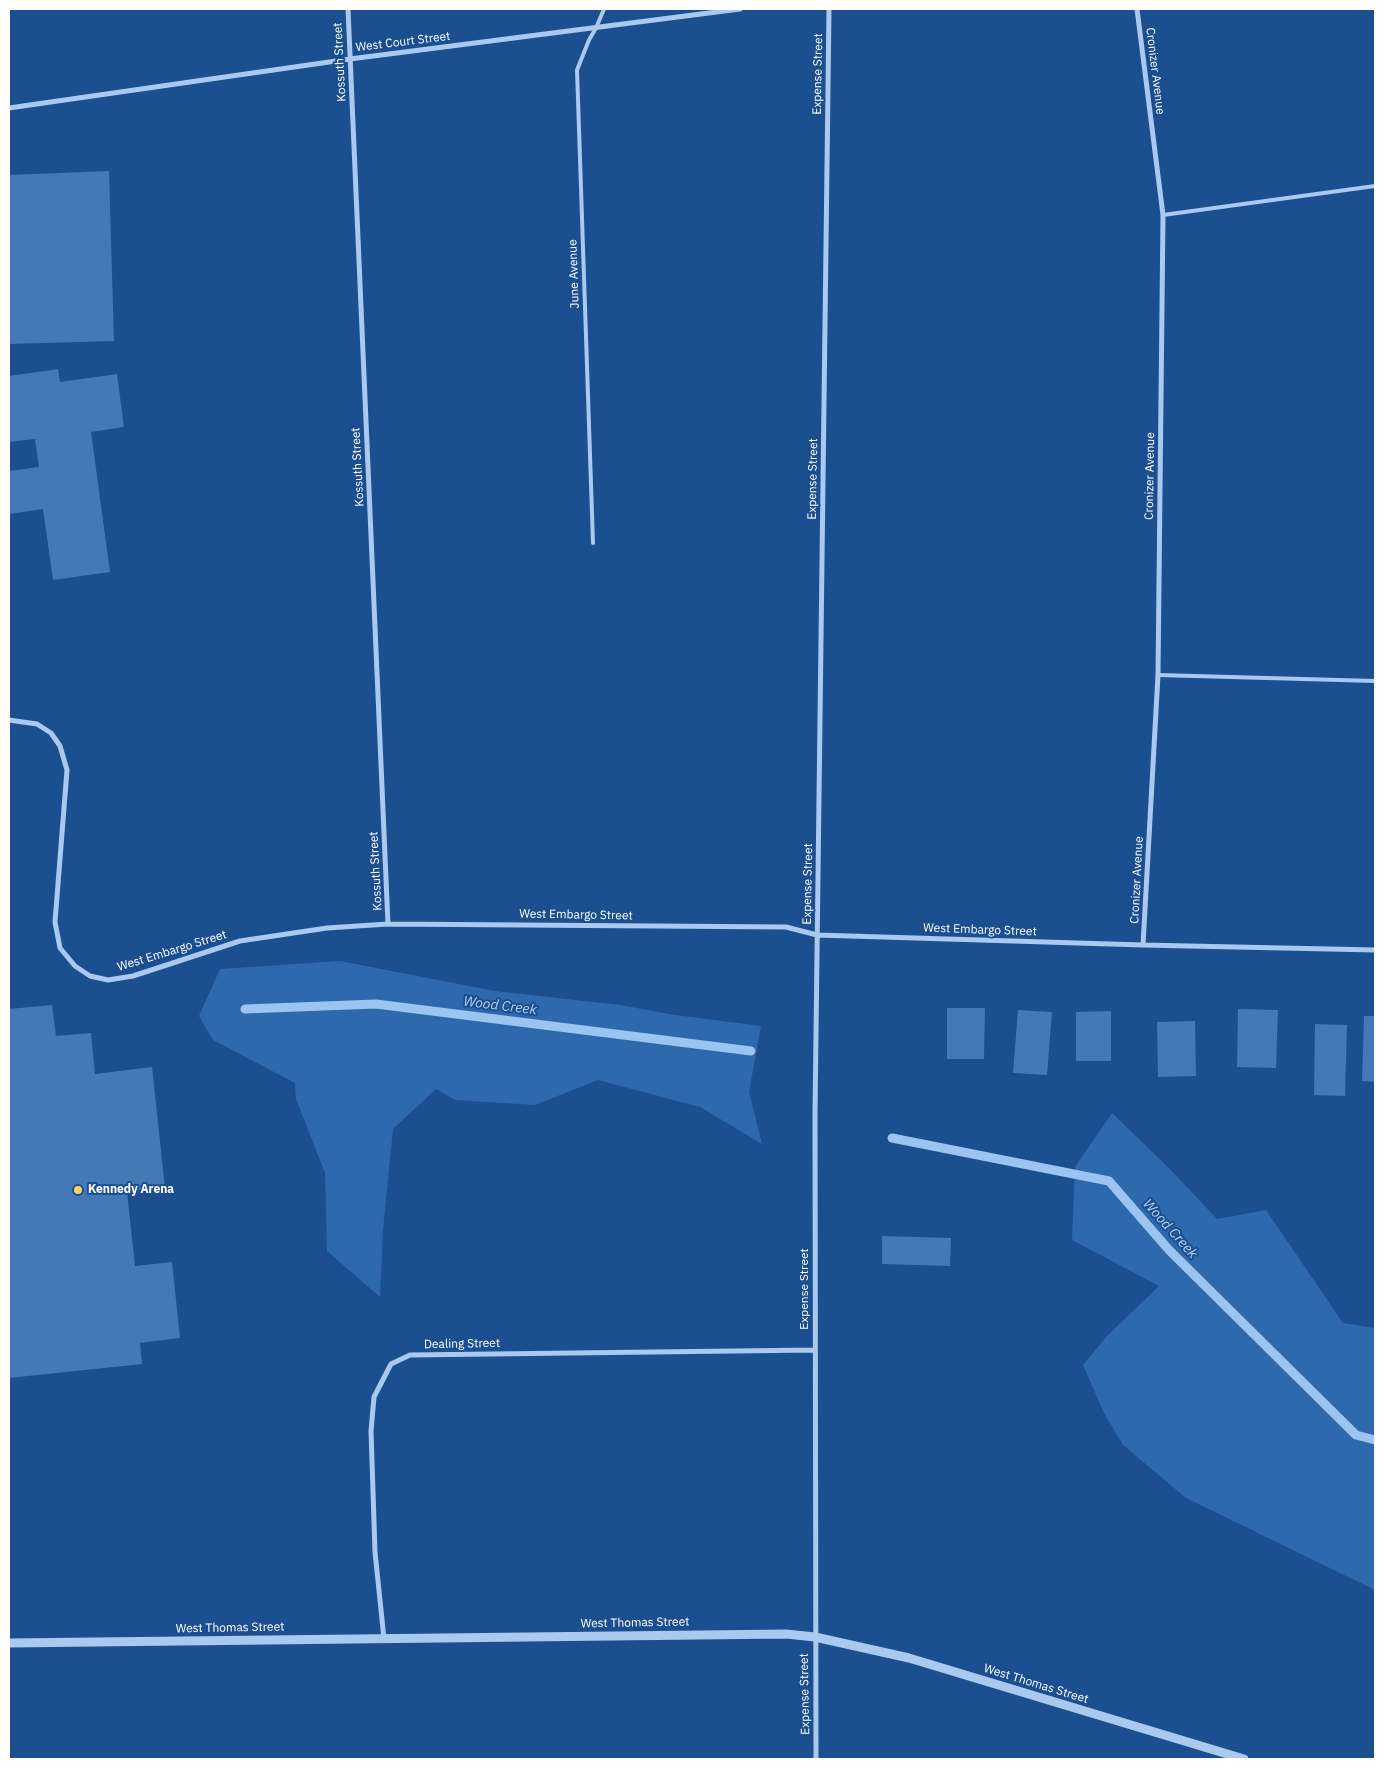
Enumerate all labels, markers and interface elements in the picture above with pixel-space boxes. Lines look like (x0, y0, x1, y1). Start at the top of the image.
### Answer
street label: Kossuth Street (331, 22, 349, 102)
street label: Cronizer Avenue (1143, 27, 1167, 115)
street label: West Court Street (355, 29, 451, 55)
street label: Expense Street (810, 33, 826, 115)
street label: June Avenue (566, 239, 582, 309)
street label: Kossuth Street (349, 427, 367, 507)
street label: Cronizer Avenue (1142, 432, 1158, 520)
street label: Expense Street (805, 438, 821, 520)
street label: Kossuth Street (367, 831, 385, 911)
street label: Cronizer Avenue (1128, 836, 1146, 924)
street label: Expense Street (800, 843, 816, 925)
street label: West Embargo Street (519, 907, 633, 923)
street label: West Embargo Street (923, 921, 1037, 939)
street label: West Embargo Street (116, 928, 228, 974)
water label: Wood Creek (462, 993, 538, 1019)
place label: Kennedy Arena (88, 1183, 174, 1197)
marker: Kennedy Arena (72, 1184, 84, 1196)
water label: Wood Creek (1139, 1196, 1201, 1262)
street label: Expense Street (798, 1248, 812, 1330)
street label: Dealing Street (424, 1336, 500, 1352)
street label: West Thomas Street (580, 1615, 690, 1631)
street label: West Thomas Street (175, 1620, 285, 1636)
street label: Expense Street (797, 1653, 813, 1735)
street label: West Thomas Street (982, 1661, 1090, 1707)

